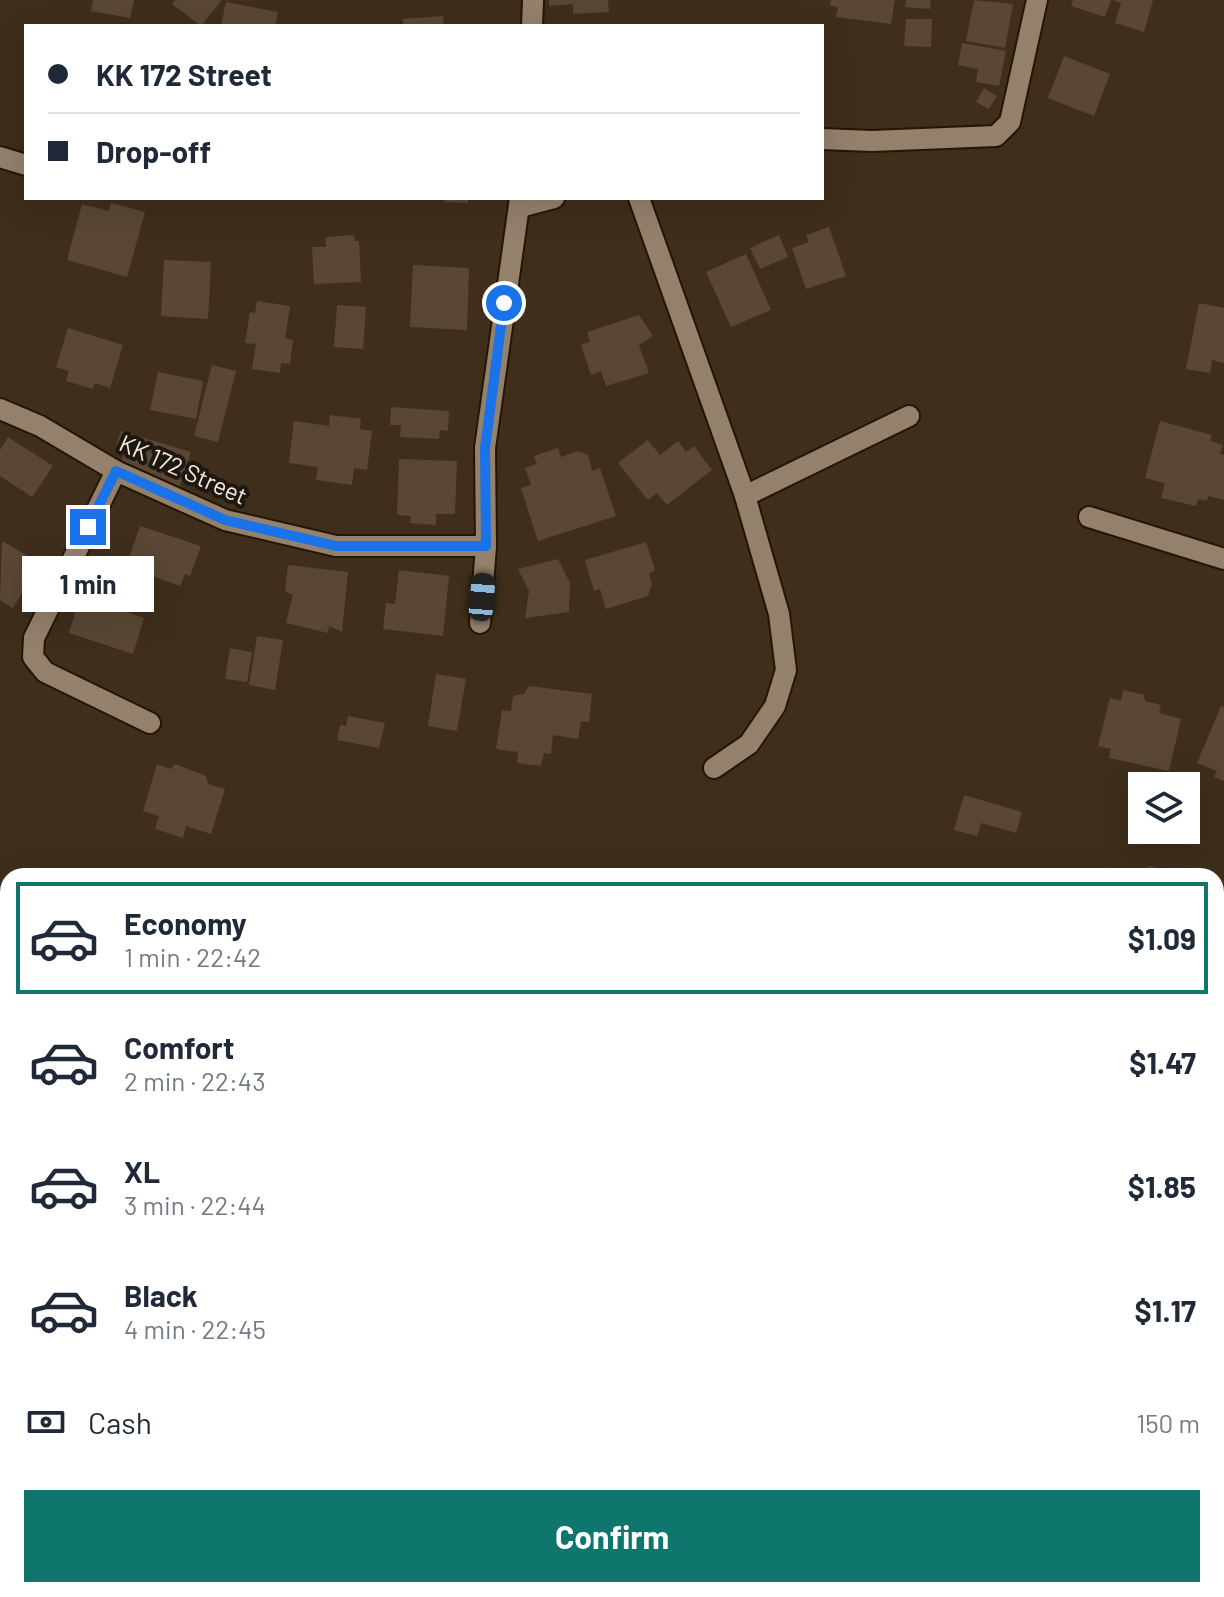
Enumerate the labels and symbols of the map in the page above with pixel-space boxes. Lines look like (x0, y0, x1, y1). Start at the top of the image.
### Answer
route start (486, 285, 522, 321)
street label: KK 172 Street (115, 428, 252, 510)
route end (70, 509, 106, 545)
callout: 1 min (22, 555, 154, 611)
car (468, 572, 496, 622)

